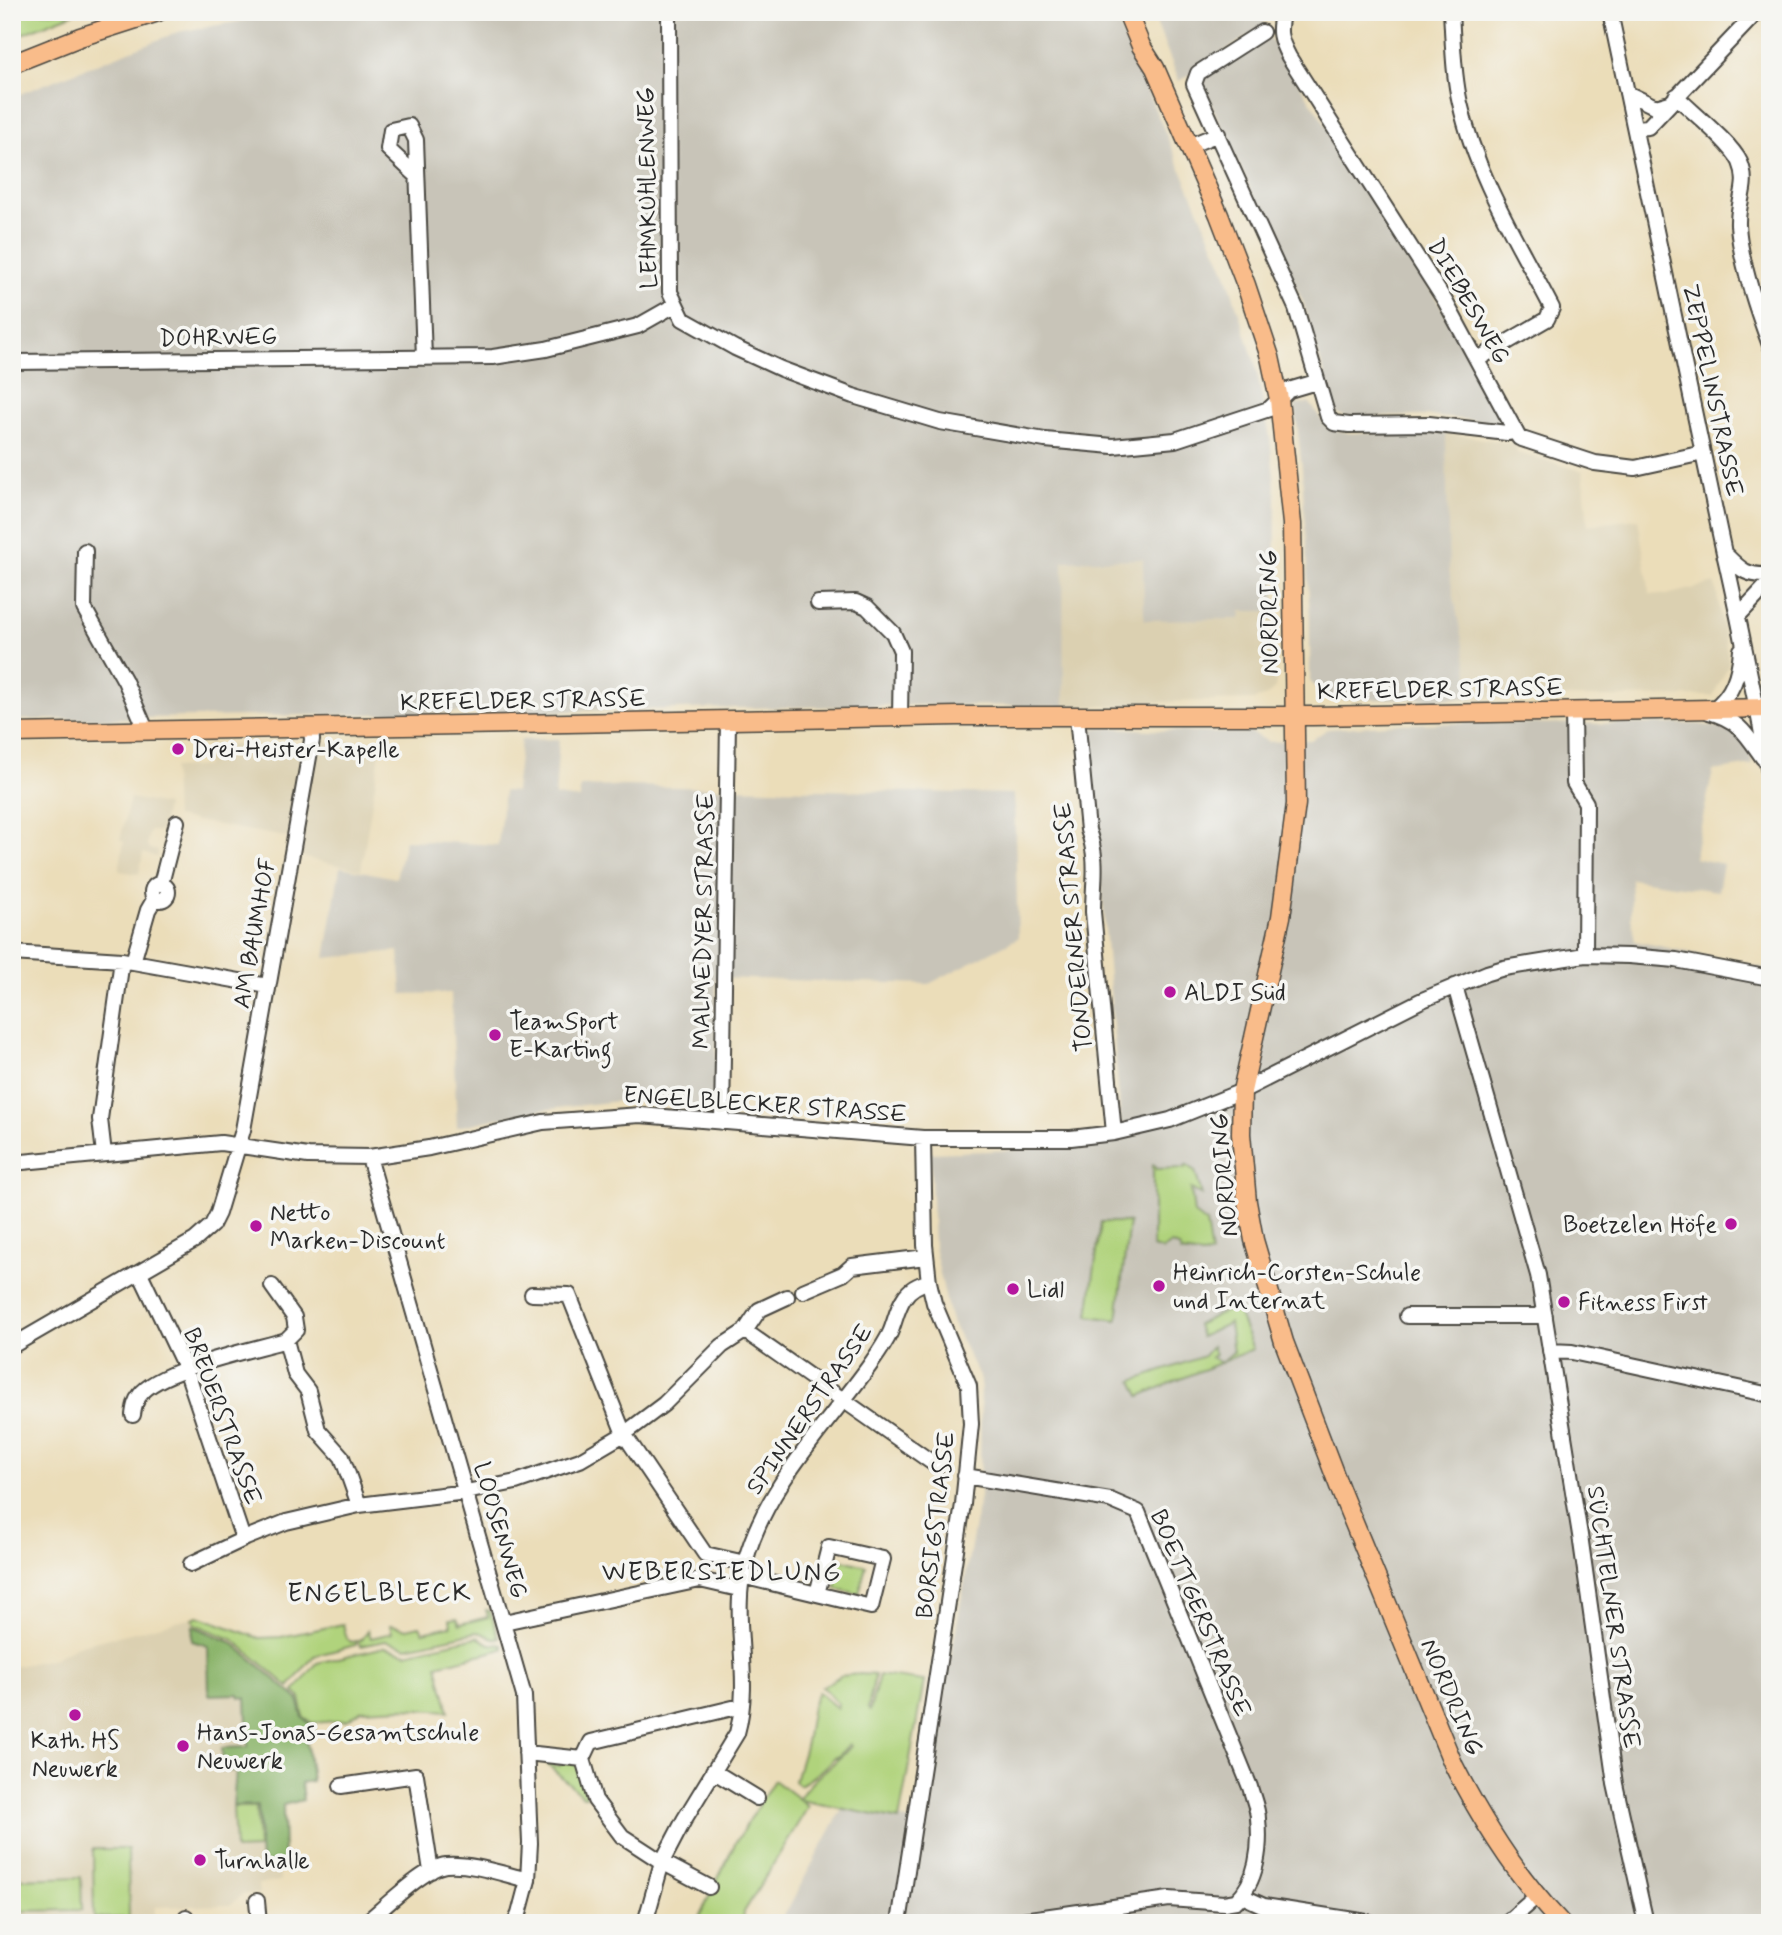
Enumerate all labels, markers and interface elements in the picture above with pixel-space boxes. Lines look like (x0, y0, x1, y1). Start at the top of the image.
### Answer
street label: LEHMKUHLENWEG (631, 87, 666, 289)
street label: DIEBESWEG (1419, 233, 1516, 370)
street label: ZEPPELINSTRASSE (1674, 281, 1749, 500)
street label: DOHRWEG (159, 322, 277, 355)
street label: NORDRING (1254, 550, 1287, 674)
street label: KREFELDER STRASSE (1317, 673, 1563, 708)
street label: KREFELDER STRASSE (400, 684, 646, 719)
place label: Drei-Heister-Kapelle (192, 735, 399, 766)
marker: Drei-Heister-Kapelle (170, 741, 186, 757)
street label: MALMEDYER STRASSE (687, 793, 722, 1049)
street label: TONDERNER STRASSE (1048, 801, 1101, 1053)
street label: AM BAUMHOF (227, 855, 284, 1011)
place label: ALDI Süd (1184, 978, 1286, 1009)
marker: ALDI Süd (1162, 984, 1178, 1000)
place label: TeamSport E-Karting (509, 1007, 619, 1069)
marker: TeamSport E-Karting (487, 1027, 503, 1043)
street label: ENGELBLECKER STRASSE (622, 1080, 908, 1131)
street label: NORDRING (1205, 1112, 1246, 1238)
place label: Netto Marken-Discount (270, 1198, 446, 1257)
place label: Boetzelen Höfe (1563, 1210, 1717, 1241)
marker: Boetzelen Höfe (1723, 1216, 1739, 1232)
marker: Netto Marken-Discount (248, 1218, 264, 1234)
place label: Heinrich-Corsten-Schule und Internat (1173, 1258, 1421, 1317)
place label: Lidl (1027, 1275, 1064, 1306)
marker: Heinrich-Corsten-Schule und Internat (1151, 1278, 1167, 1294)
marker: Lidl (1005, 1281, 1021, 1297)
place label: Fitness First (1578, 1288, 1708, 1319)
marker: Fitness First (1556, 1294, 1572, 1310)
street label: SPINNERSTRASSE (740, 1319, 881, 1501)
street label: BREUERSTRASSE (175, 1324, 268, 1509)
street label: BORSIGSTRASSE (910, 1430, 963, 1620)
street label: LOOSENWEG (465, 1459, 534, 1602)
street label: SÜCHTELNER STRASSE (1579, 1484, 1646, 1751)
street label: BOETTGERSTRASSE (1142, 1505, 1257, 1722)
district label: WEBERSIEDLUNG (602, 1556, 842, 1590)
district label: ENGELBLECK (287, 1577, 473, 1611)
street label: NORDRING (1412, 1634, 1489, 1761)
marker: Kath. HS Neuwerk (67, 1707, 83, 1723)
place label: Hans-Jonas-Gesamtschule Neuwerk (197, 1718, 479, 1777)
place label: Kath. HS Neuwerk (31, 1726, 119, 1785)
marker: Hans-Jonas-Gesamtschule Neuwerk (175, 1738, 191, 1754)
place label: Turnhalle (214, 1846, 310, 1877)
marker: Turnhalle (192, 1852, 208, 1868)

